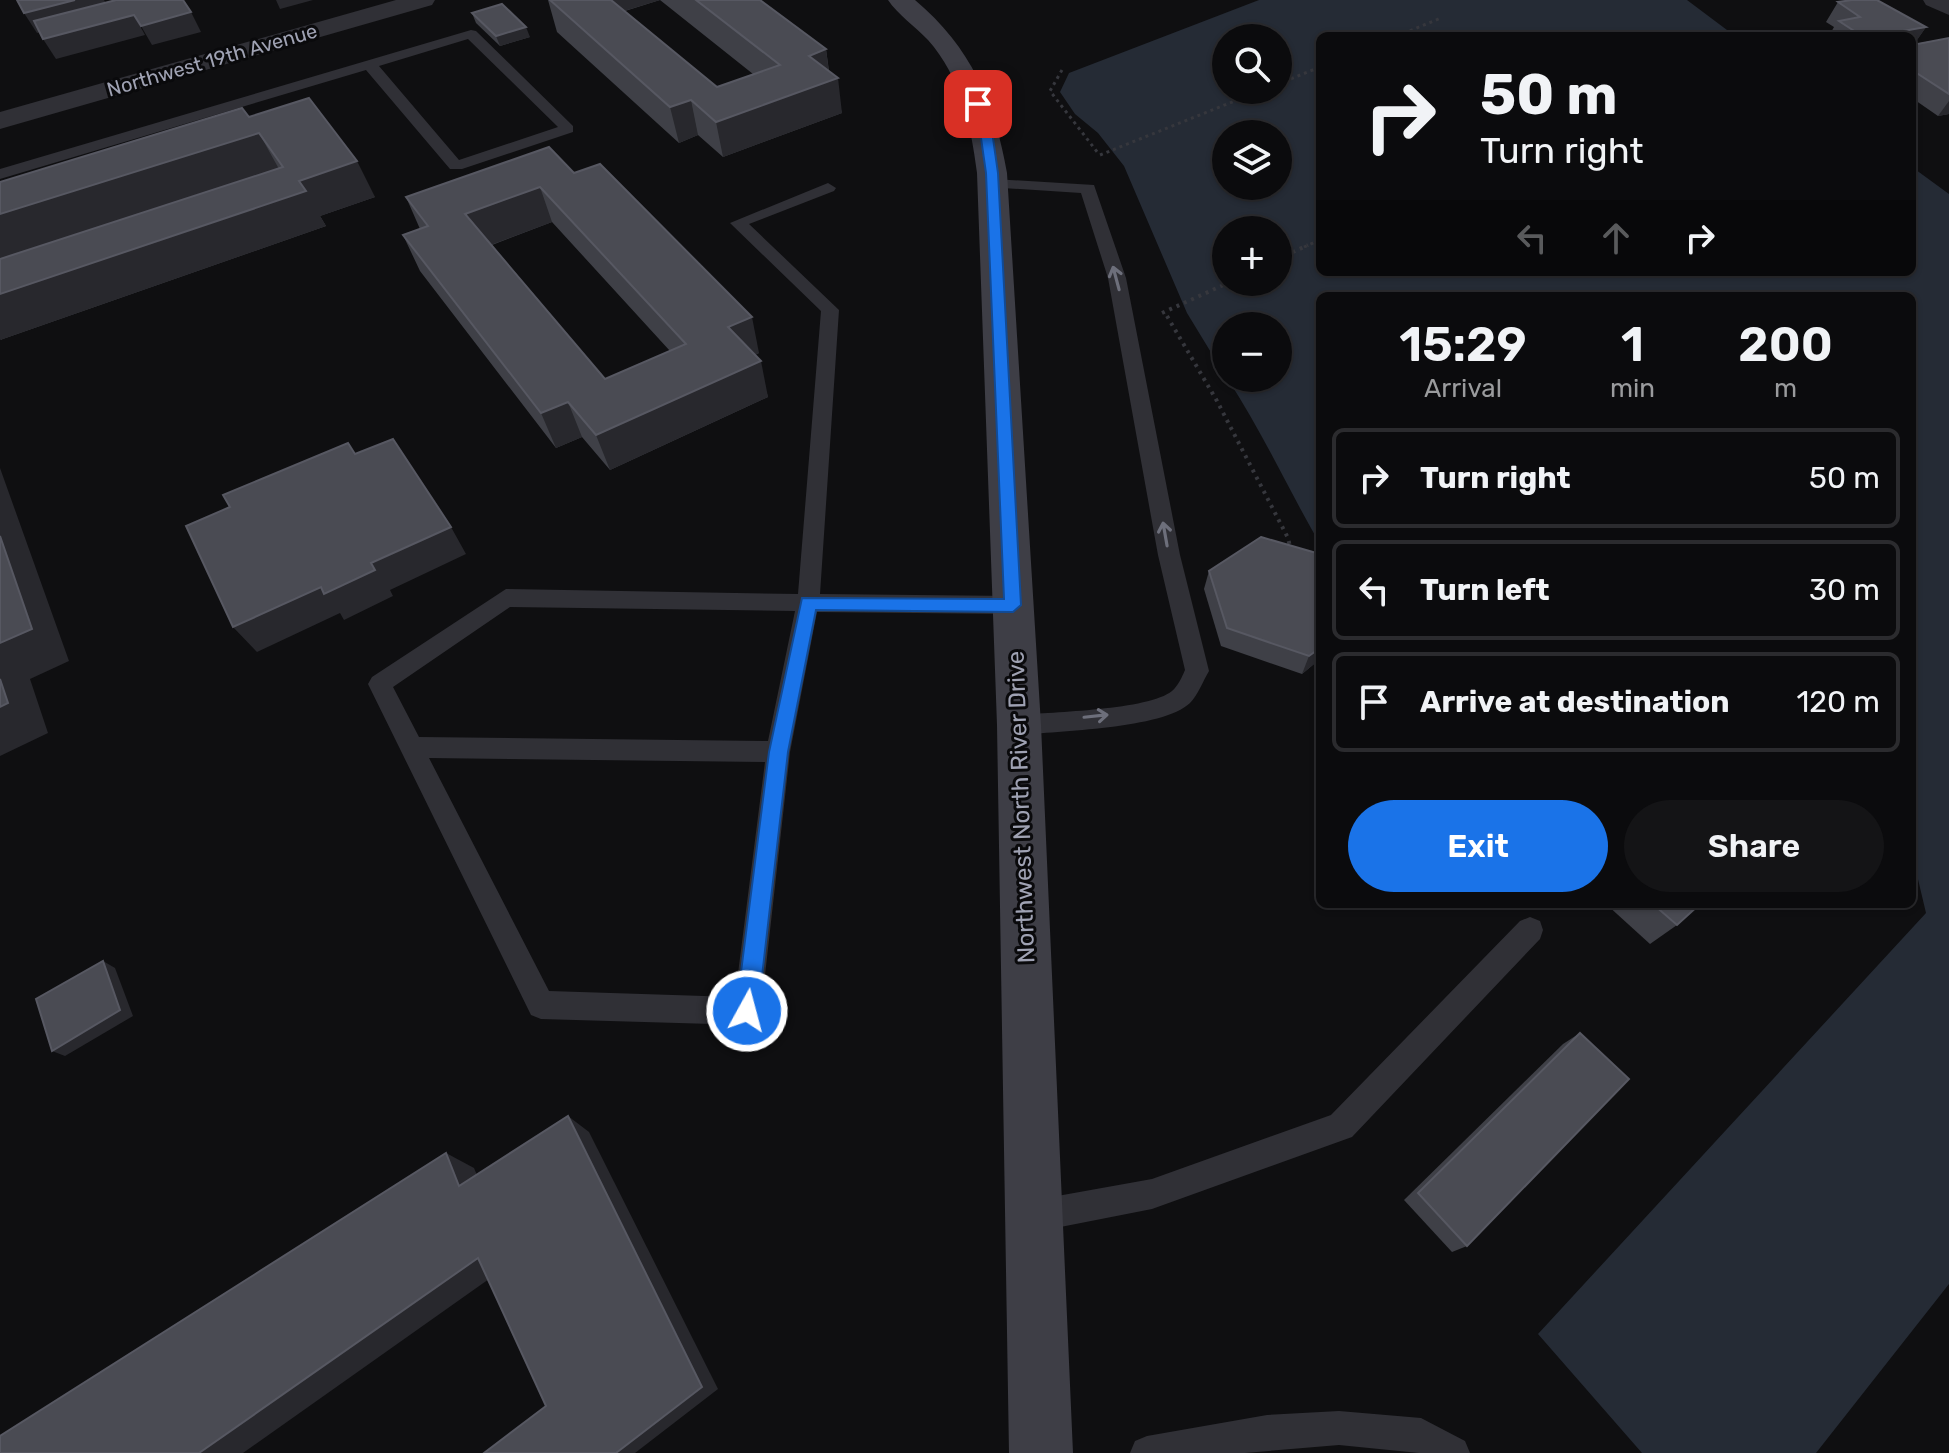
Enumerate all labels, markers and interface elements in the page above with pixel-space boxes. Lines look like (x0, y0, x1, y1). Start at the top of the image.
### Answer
street label: Northwest 19th Avenue (104, 18, 320, 102)
map controls (1212, 24, 1292, 392)
button: search (1212, 24, 1292, 104)
text: 50 m (1480, 62, 1617, 128)
icon: right (1348, 64, 1452, 168)
pin (944, 70, 1012, 138)
icon: arrive (956, 82, 1000, 126)
button: layers (1212, 120, 1292, 200)
text: Turn right (1480, 129, 1644, 172)
button: + (1212, 216, 1292, 296)
icon: left (1510, 216, 1554, 260)
icon: ahead (1594, 216, 1638, 260)
icon: right (1678, 216, 1722, 260)
one-way arrow (1108, 266, 1123, 292)
button: − (1212, 312, 1292, 392)
text: 15:29 (1399, 316, 1527, 373)
text: 1 (1621, 316, 1644, 373)
text: 200 (1738, 316, 1833, 373)
text: Arrival (1424, 373, 1502, 404)
text: min (1610, 373, 1655, 404)
text: m (1774, 373, 1797, 404)
icon: right (1352, 456, 1396, 500)
text: Turn right (1420, 460, 1571, 496)
text: 50 m (1809, 460, 1880, 496)
one-way arrow (1157, 521, 1172, 547)
icon: left (1352, 568, 1396, 612)
text: Turn left (1420, 572, 1550, 608)
text: 30 m (1809, 572, 1880, 608)
street label: Northwest North River Drive (1002, 650, 1040, 964)
icon: arrive (1352, 680, 1396, 724)
text: Arrive at destination (1420, 684, 1730, 720)
text: 120 m (1796, 684, 1880, 720)
one-way arrow (1082, 709, 1109, 724)
button: Exit (1348, 800, 1608, 892)
button: Share (1624, 800, 1884, 892)
position arrow (705, 969, 789, 1053)

